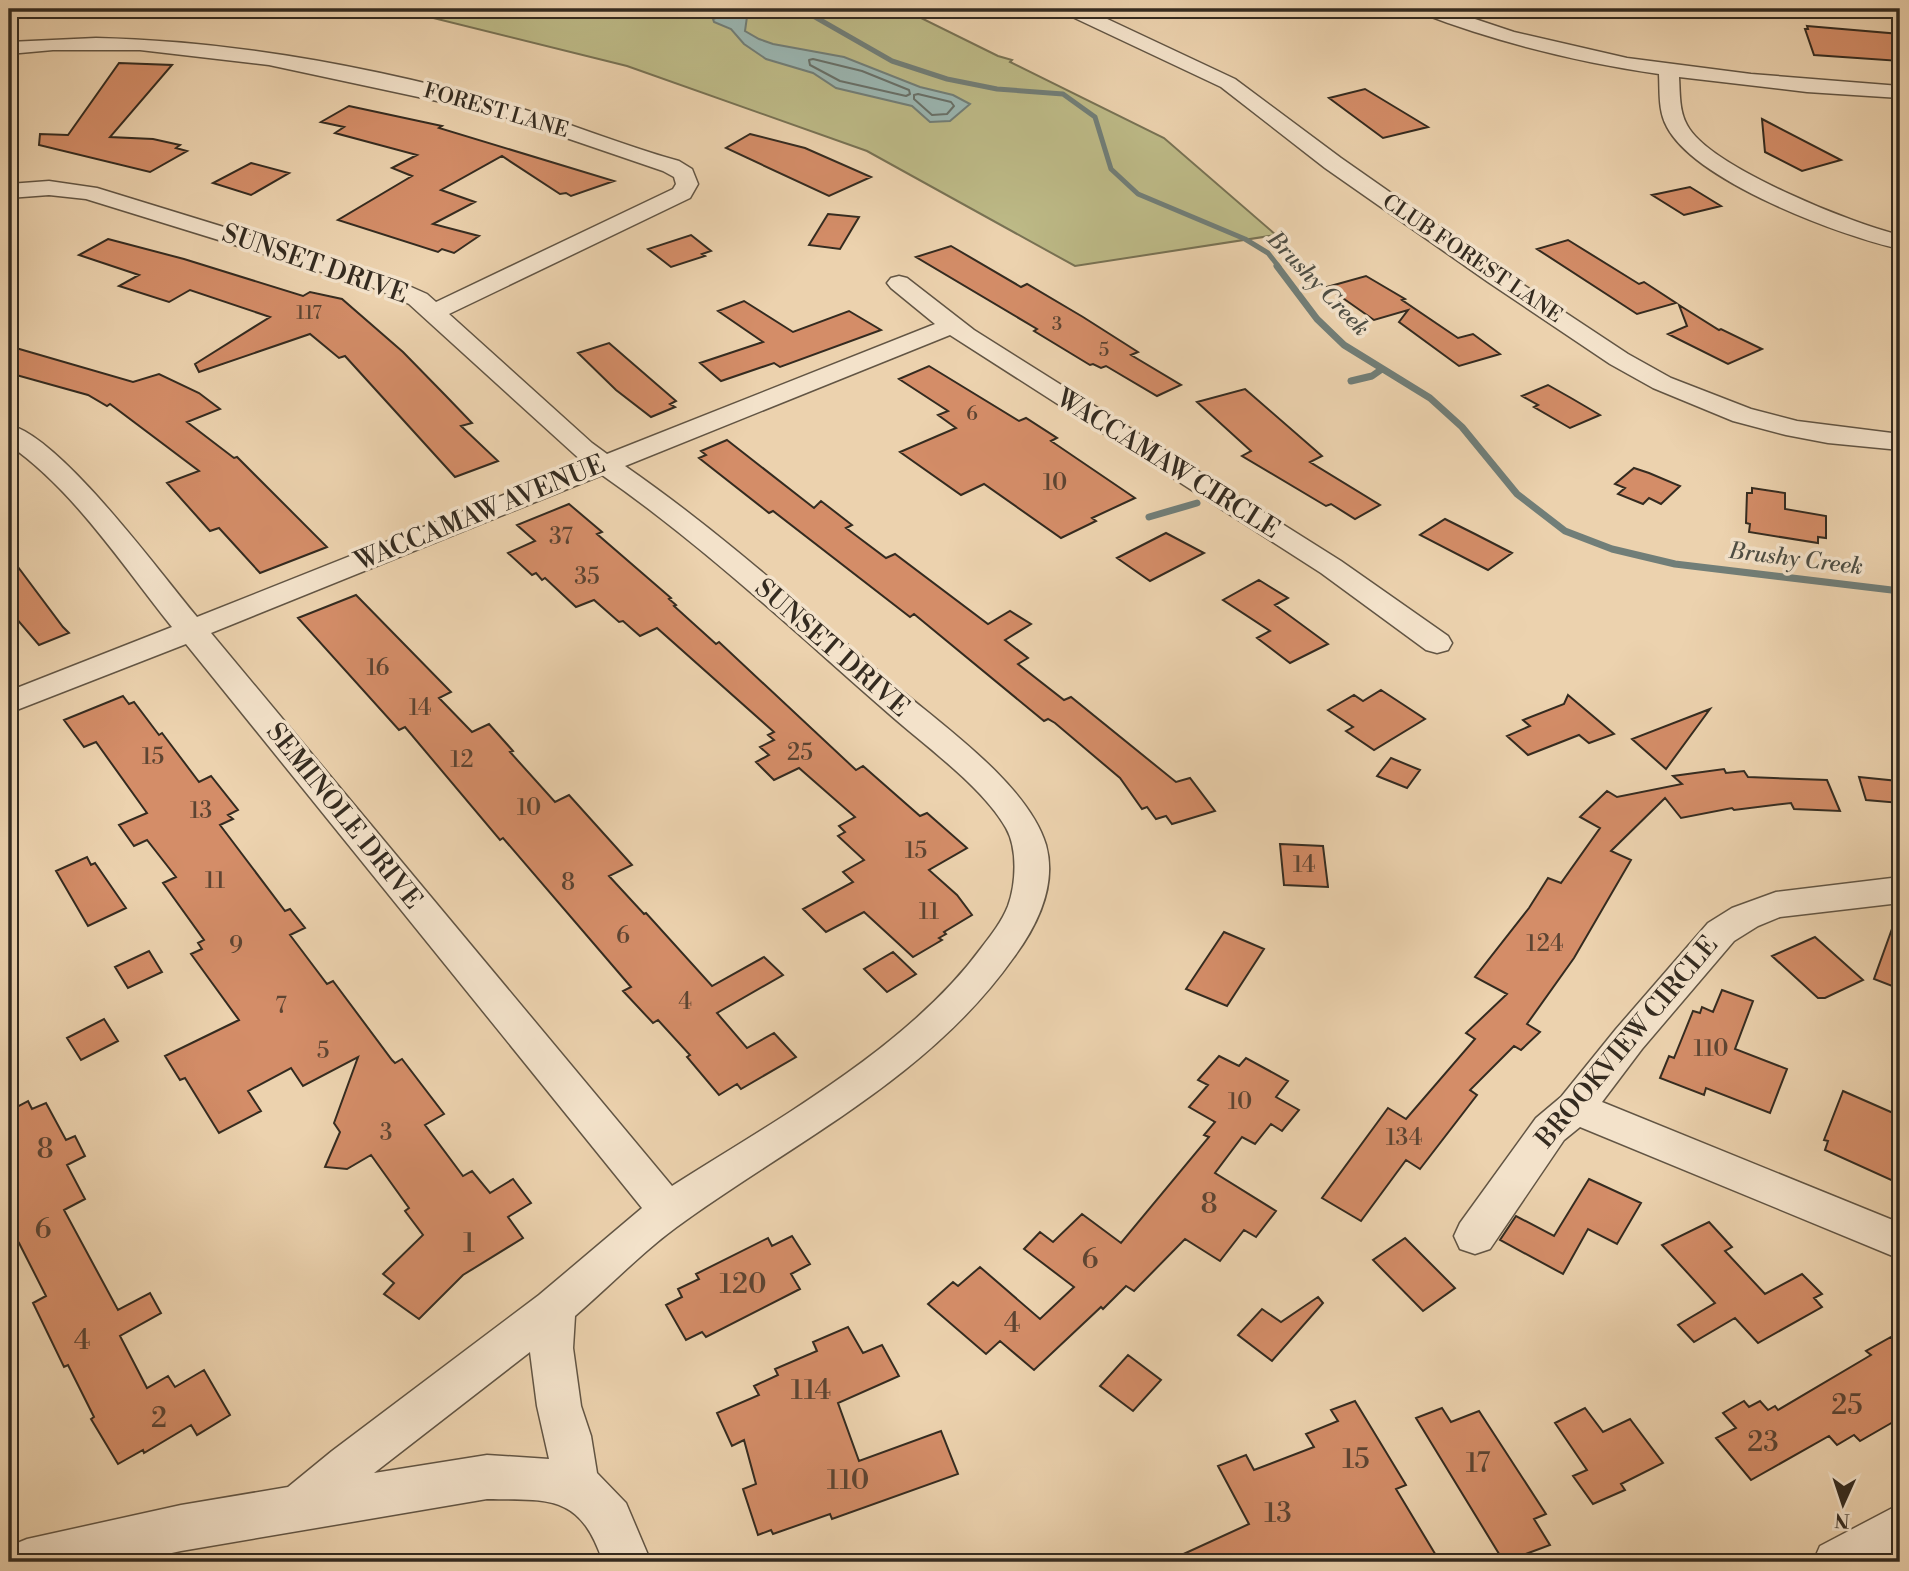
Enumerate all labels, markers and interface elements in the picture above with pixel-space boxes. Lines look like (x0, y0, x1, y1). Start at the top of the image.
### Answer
street label: FOREST LANE (421, 78, 571, 144)
street label: CLUB FOREST LANE (1377, 189, 1567, 329)
street label: SUNSET DRIVE (218, 217, 412, 311)
water label: Brushy Creek (1260, 225, 1375, 342)
house number: 117 (296, 301, 322, 325)
house number: 3 (1052, 312, 1062, 336)
house number: 5 (1099, 338, 1109, 362)
street label: WACCAMAW CIRCLE (1049, 382, 1286, 546)
house number: 6 (966, 402, 978, 426)
street label: WACCAMAW AVENUE (349, 448, 610, 578)
house number: 10 (1043, 469, 1067, 497)
house number: 37 (549, 523, 573, 551)
water label: Brushy Creek (1726, 537, 1865, 581)
house number: 35 (574, 563, 600, 591)
street label: SUNSET DRIVE (748, 572, 916, 724)
house number: 16 (366, 654, 390, 682)
house number: 14 (409, 694, 431, 722)
street label: SEMINOLE DRIVE (259, 717, 429, 915)
house number: 25 (787, 739, 813, 767)
house number: 15 (142, 743, 164, 771)
house number: 12 (450, 746, 474, 774)
house number: 10 (517, 794, 541, 822)
house number: 13 (190, 797, 212, 825)
house number: 15 (905, 837, 927, 865)
house number: 14 (1293, 851, 1315, 879)
house number: 11 (205, 867, 225, 895)
house number: 8 (561, 869, 575, 897)
house number: 11 (919, 898, 939, 926)
house number: 6 (616, 922, 630, 950)
house number: 124 (1526, 930, 1564, 958)
street label: BROOKVIEW CIRCLE (1528, 930, 1725, 1155)
house number: 9 (229, 932, 243, 960)
house number: 4 (678, 988, 692, 1016)
house number: 7 (275, 992, 287, 1020)
house number: 110 (1693, 1035, 1729, 1063)
house number: 5 (317, 1037, 329, 1065)
house number: 10 (1228, 1088, 1252, 1116)
house number: 3 (380, 1119, 392, 1147)
house number: 134 (1386, 1124, 1422, 1152)
house number: 8 (36, 1132, 54, 1167)
house number: 8 (1200, 1187, 1218, 1222)
house number: 6 (35, 1212, 52, 1247)
house number: 1 (463, 1226, 475, 1261)
house number: 6 (1082, 1242, 1099, 1277)
house number: 120 (719, 1267, 767, 1302)
house number: 4 (1004, 1306, 1020, 1341)
house number: 4 (74, 1323, 90, 1358)
house number: 114 (791, 1373, 831, 1408)
house number: 25 (1831, 1388, 1863, 1423)
house number: 2 (151, 1401, 167, 1436)
house number: 23 (1747, 1425, 1779, 1460)
house number: 15 (1342, 1442, 1370, 1477)
house number: 17 (1466, 1446, 1490, 1481)
house number: 110 (827, 1463, 869, 1498)
north arrow (1808, 1470, 1878, 1540)
house number: 13 (1264, 1496, 1292, 1531)
text: N (1834, 1508, 1850, 1532)

